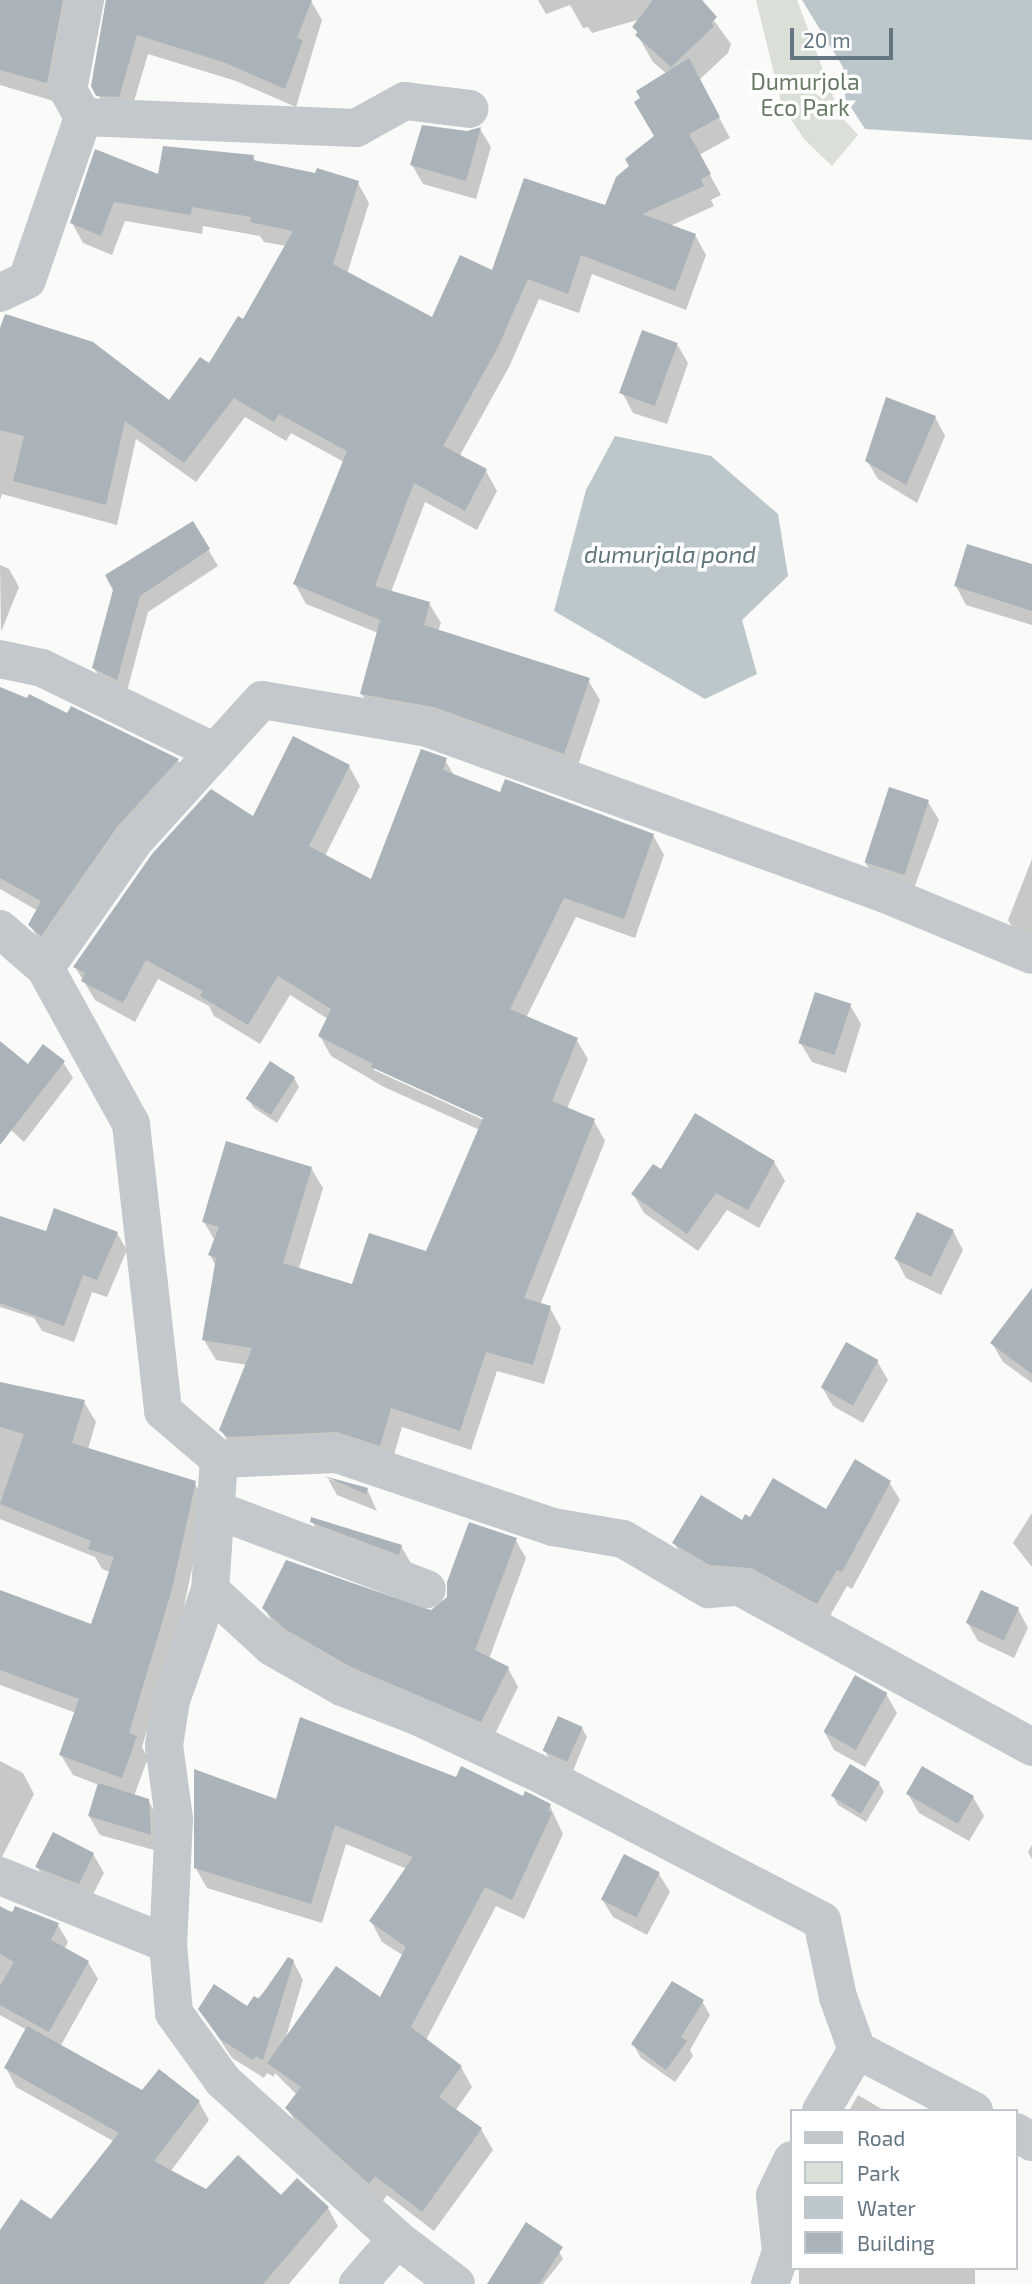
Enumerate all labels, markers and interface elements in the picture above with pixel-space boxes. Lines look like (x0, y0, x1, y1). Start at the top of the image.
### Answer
scale bar (794, 14, 897, 58)
text: 20 m (803, 27, 851, 52)
park label: Dumurjola Eco Park (750, 67, 860, 121)
water label: dumurjala pond (584, 540, 756, 568)
legend (790, 2109, 1018, 2270)
text: Road (857, 2125, 905, 2150)
text: Park (857, 2160, 900, 2185)
text: Water (857, 2195, 916, 2220)
text: Building (857, 2230, 935, 2255)

